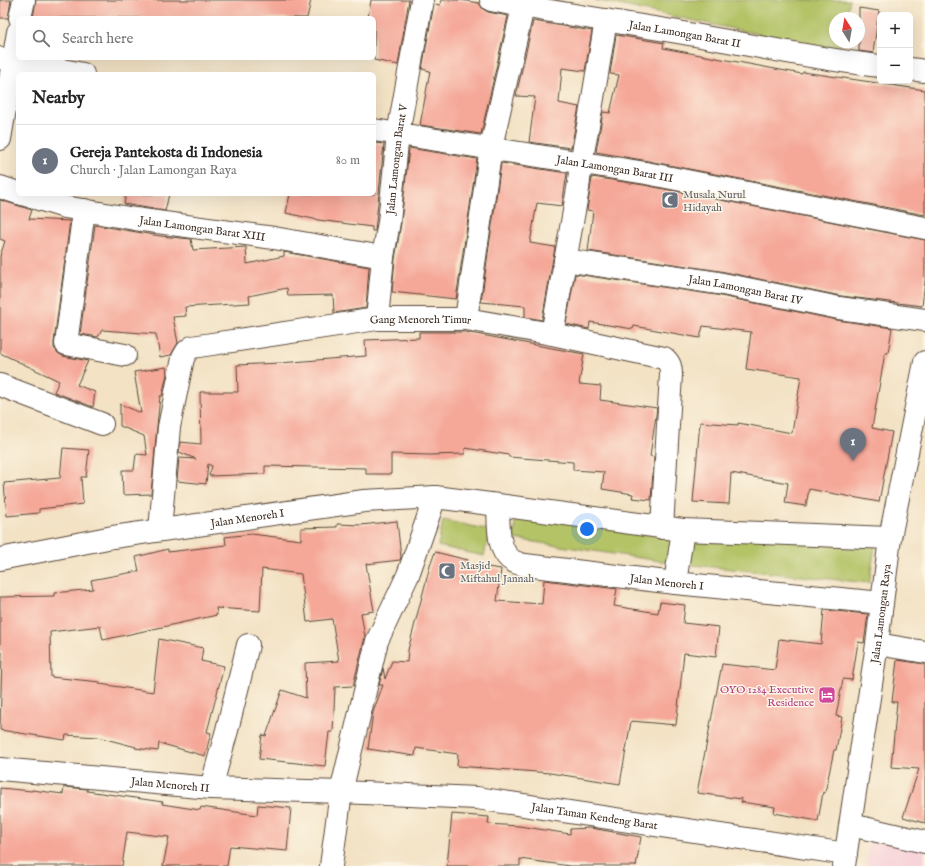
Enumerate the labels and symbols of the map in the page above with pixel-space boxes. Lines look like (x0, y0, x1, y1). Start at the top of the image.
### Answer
north arrow (829, 12, 865, 48)
street label: Jalan Lamongan Barat II (626, 18, 742, 51)
street label: Jalan Lamongan Barat V (384, 102, 411, 217)
street label: Jalan Lamongan Barat III (553, 153, 675, 186)
place label: Musala Nurul Hidayah (683, 188, 745, 215)
mosque icon: Musala Nurul Hidayah (660, 190, 680, 210)
street label: Jalan Lamongan Barat XIII (136, 213, 266, 245)
street label: Jalan Lamongan Barat IV (686, 272, 804, 308)
street label: Gang Menoreh Timur (369, 313, 472, 328)
pin: 1 (840, 428, 866, 461)
street label: Jalan Menoreh I (208, 506, 286, 531)
your location (577, 519, 597, 539)
place label: Masjid Miftahul Jannah (460, 559, 534, 586)
mosque icon: Masjid Miftahul Jannah (437, 561, 457, 581)
street label: Jalan Lamongan Raya (868, 563, 895, 666)
street label: Jalan Menoreh I (627, 571, 705, 594)
place label: OYO 1284 Executive Residence (720, 683, 814, 710)
hotel icon: OYO 1284 Executive Residence (817, 685, 837, 705)
street label: Jalan Menoreh II (128, 775, 210, 796)
street label: Jalan Taman Kendeng Barat (529, 800, 659, 833)

